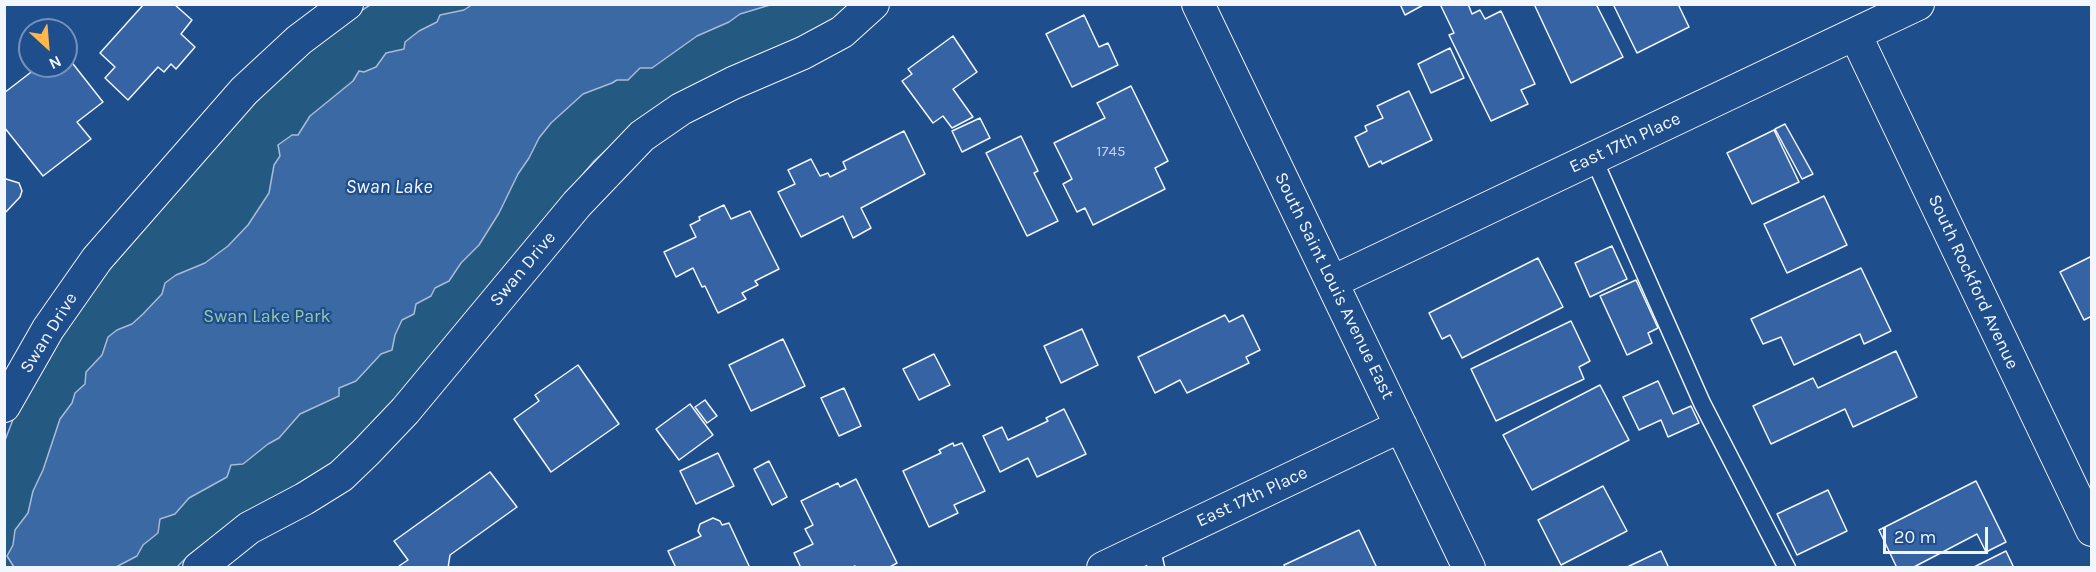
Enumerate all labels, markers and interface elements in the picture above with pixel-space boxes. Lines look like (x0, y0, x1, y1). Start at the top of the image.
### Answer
north arrow (18, 18, 78, 78)
text: N (46, 52, 65, 74)
street label: East 17th Place (1566, 108, 1684, 178)
house number: 1745 (1097, 143, 1125, 161)
street label: South Saint Louis Avenue East (1270, 169, 1398, 403)
water label: Swan Lake (345, 175, 433, 199)
street label: South Rockford Avenue (1923, 191, 2023, 373)
street label: Swan Drive (485, 227, 561, 311)
street label: Swan Drive (16, 289, 82, 377)
park label: Swan Lake Park (203, 306, 331, 328)
street label: East 17th Place (1193, 462, 1311, 532)
scale bar (1886, 515, 1991, 553)
text: 20 m (1894, 526, 1936, 548)

